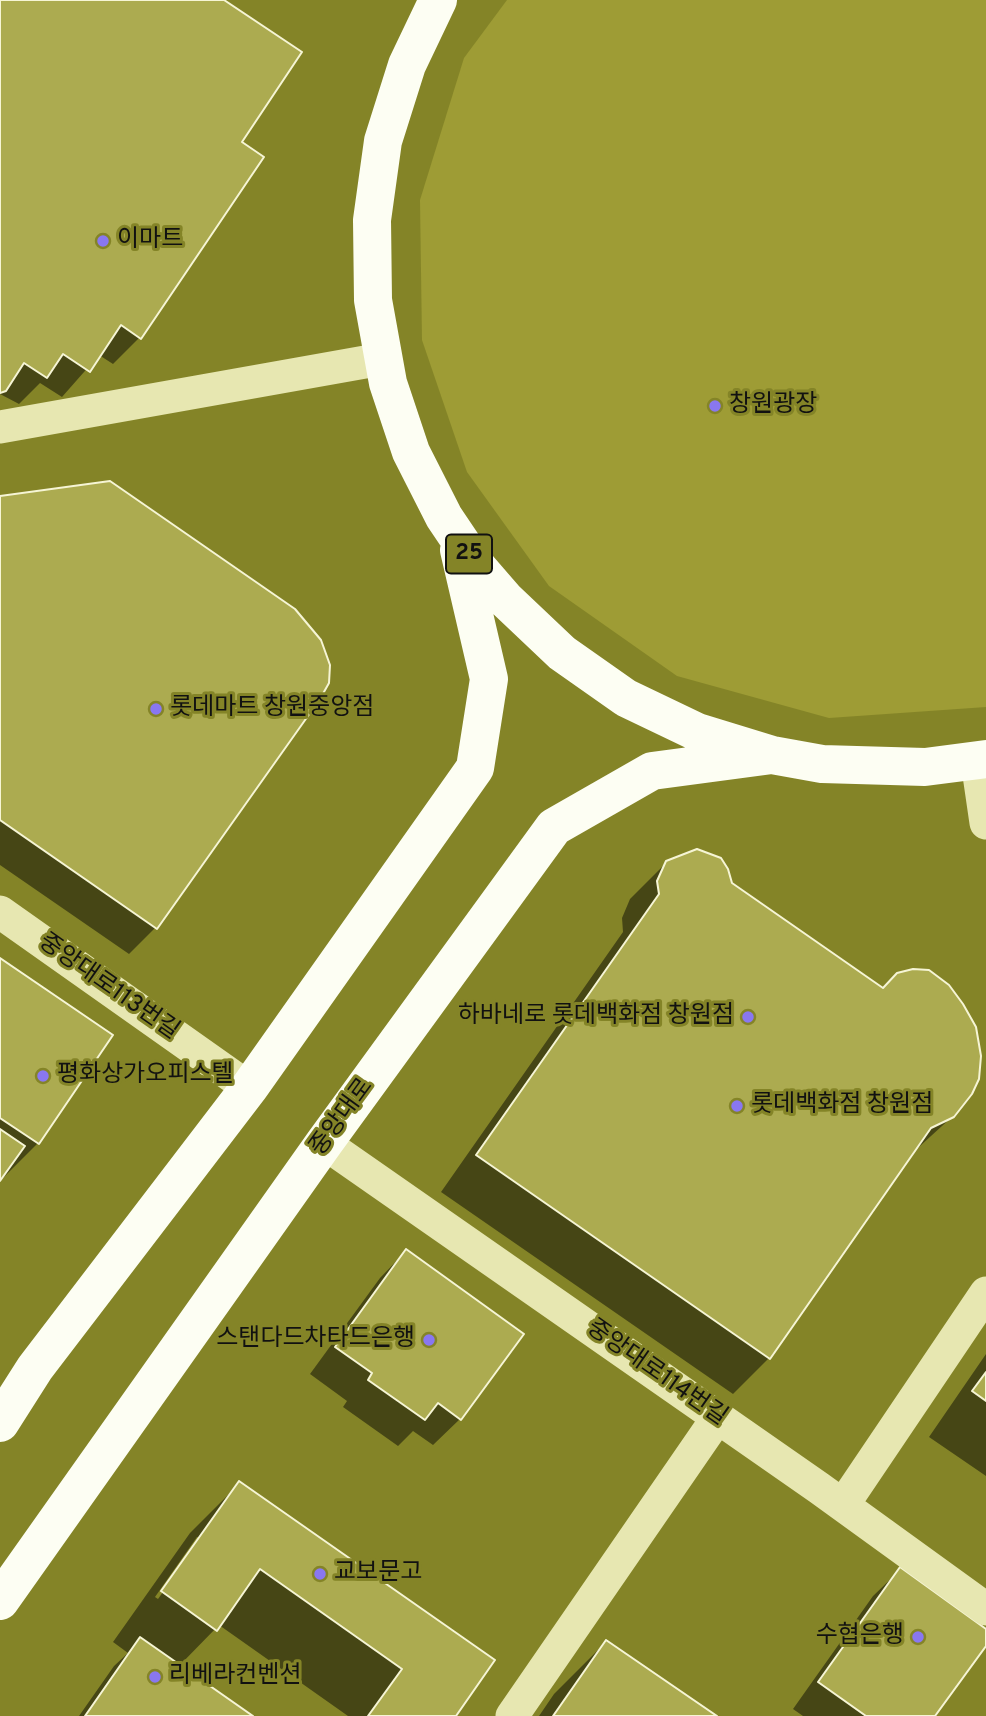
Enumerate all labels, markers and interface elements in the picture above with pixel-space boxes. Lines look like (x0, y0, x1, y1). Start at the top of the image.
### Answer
place label: 이마트 (117, 227, 183, 255)
marker: 이마트 (95, 233, 111, 249)
place label: 창원광장 (729, 392, 817, 420)
marker: 창원광장 (707, 398, 723, 414)
road number: 25 (446, 534, 492, 574)
place label: 롯데마트 창원중앙점 (170, 695, 374, 723)
marker: 롯데마트 창원중앙점 (148, 701, 164, 717)
street label: 중앙대로113번길 (32, 929, 184, 1047)
place label: 하바네로 롯데백화점 창원점 (458, 1003, 734, 1031)
marker: 하바네로 롯데백화점 창원점 (740, 1009, 756, 1025)
place label: 평화상가오피스텔 (57, 1062, 234, 1090)
marker: 평화상가오피스텔 (35, 1068, 51, 1084)
street label: 중앙대로 (305, 1074, 381, 1162)
place label: 롯데백화점 창원점 (751, 1092, 933, 1120)
marker: 롯데백화점 창원점 (729, 1098, 745, 1114)
street label: 중앙대로114번길 (580, 1315, 732, 1433)
place label: 스탠다드차타드은행 (216, 1326, 415, 1354)
marker: 스탠다드차타드은행 (421, 1332, 437, 1348)
place label: 교보문고 (334, 1560, 422, 1588)
marker: 교보문고 (312, 1566, 328, 1582)
place label: 수협은행 (816, 1623, 904, 1651)
marker: 수협은행 (910, 1629, 926, 1645)
place label: 리베라컨벤션 (169, 1663, 301, 1691)
marker: 리베라컨벤션 (147, 1669, 163, 1685)

